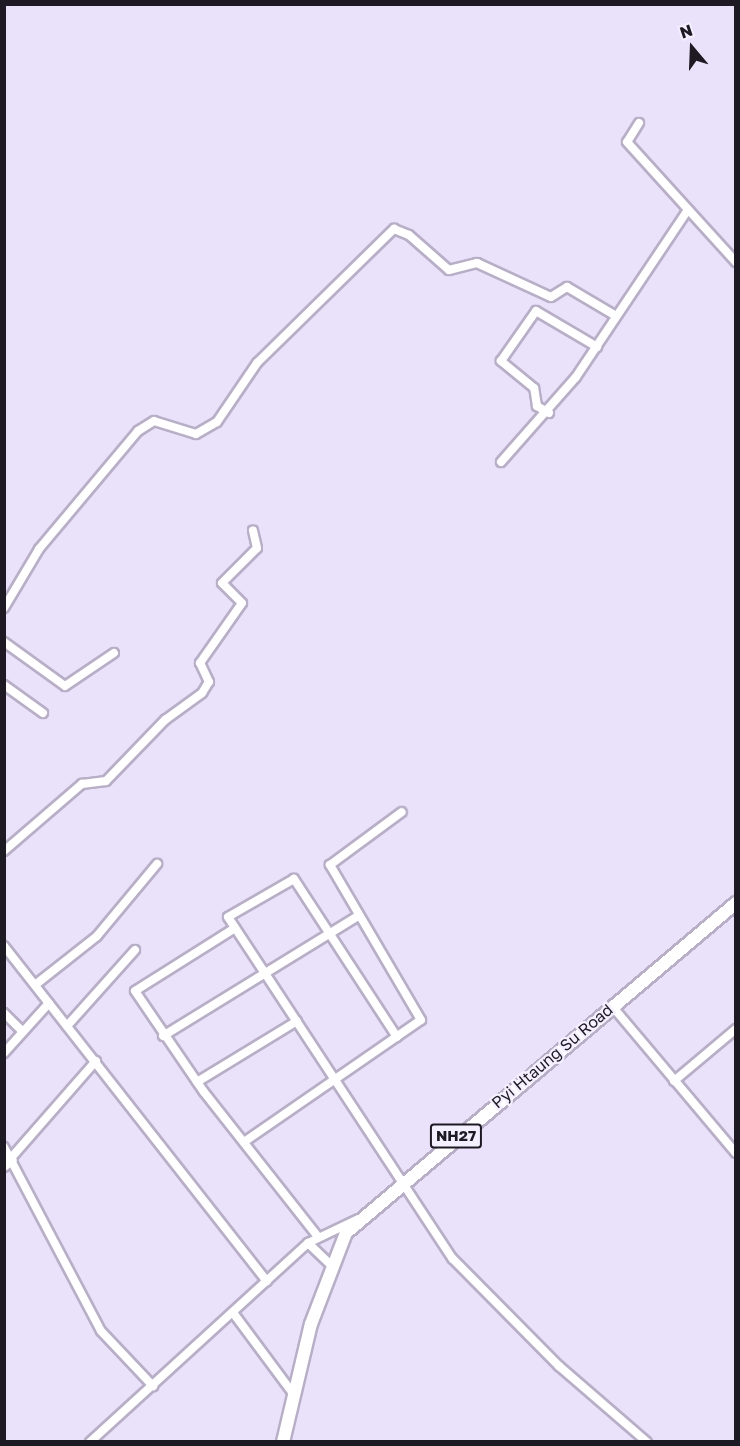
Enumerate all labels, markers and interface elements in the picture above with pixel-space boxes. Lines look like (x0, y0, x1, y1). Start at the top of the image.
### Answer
north arrow (662, 18, 722, 78)
text: N (677, 20, 695, 42)
street label: Pyi Htaung Su Road (488, 1000, 616, 1112)
road number: NH27 (429, 1124, 483, 1148)

